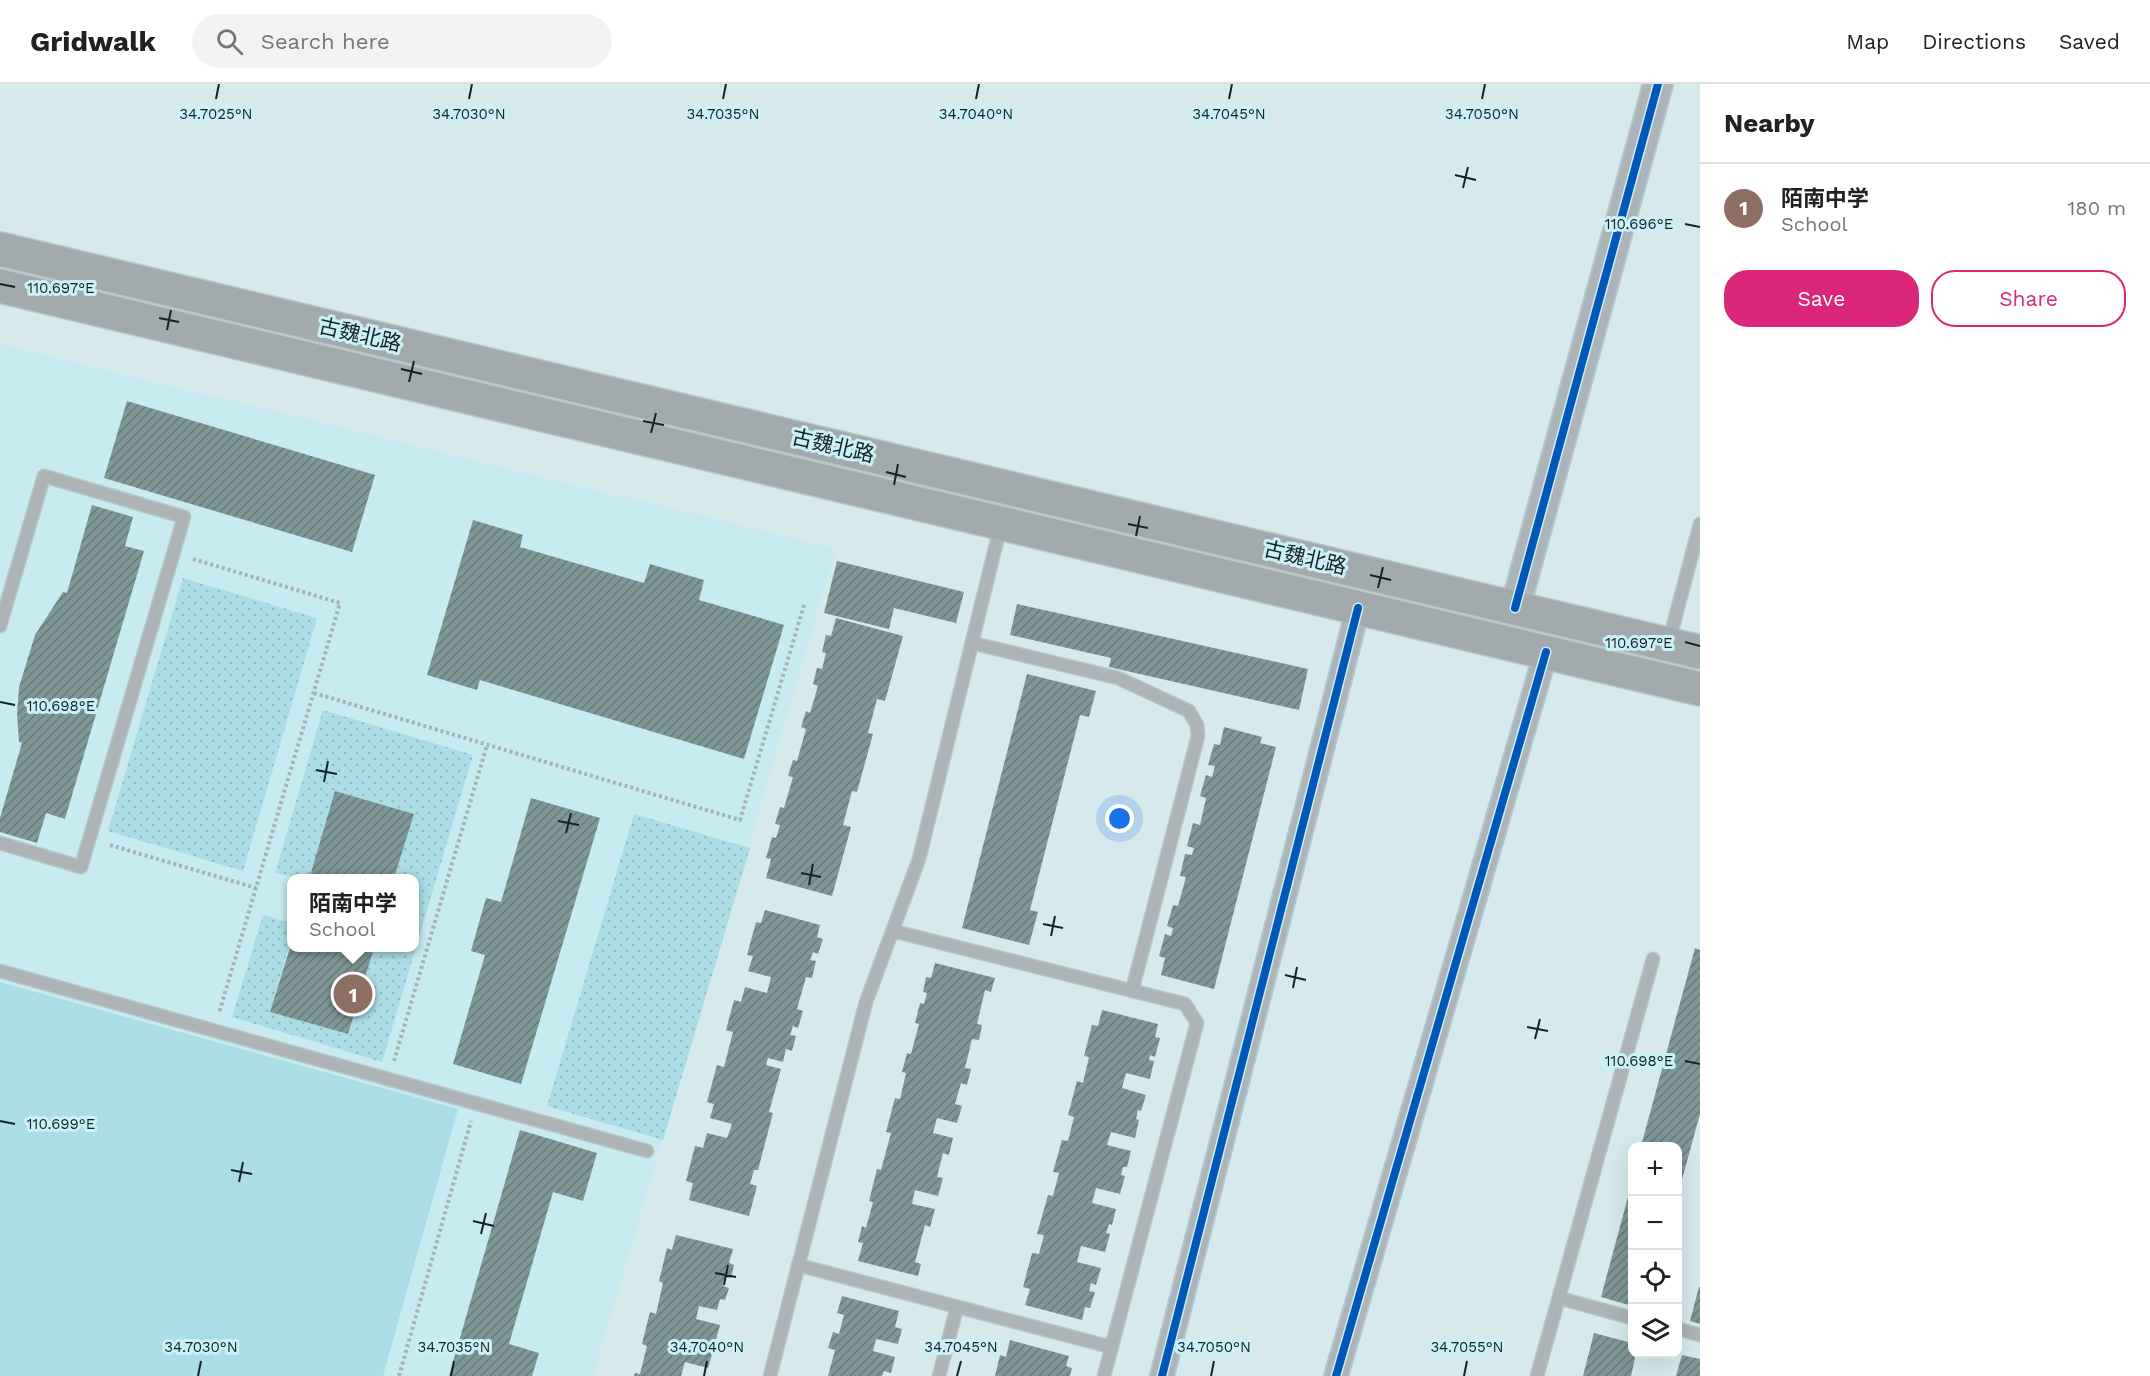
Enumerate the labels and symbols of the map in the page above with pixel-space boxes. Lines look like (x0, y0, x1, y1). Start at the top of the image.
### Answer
text: 34.7025°N (179, 105, 253, 123)
text: 34.7030°N (432, 105, 506, 123)
text: 34.7035°N (687, 105, 759, 123)
text: 34.7040°N (939, 105, 1013, 123)
text: 34.7045°N (1192, 105, 1266, 123)
text: 34.7050°N (1445, 105, 1519, 123)
text: 110.696°E (1605, 215, 1673, 233)
text: 110.697°E (27, 279, 95, 297)
street label: 古魏北路 (316, 313, 404, 356)
street label: 古魏北路 (789, 424, 877, 467)
street label: 古魏北路 (1261, 536, 1349, 579)
text: 110.697°E (1605, 634, 1673, 652)
text: 110.698°E (27, 697, 95, 715)
your location (1105, 804, 1134, 833)
pin: 1 (334, 972, 372, 1016)
text: 110.698°E (1605, 1052, 1673, 1070)
text: 110.699°E (27, 1115, 95, 1133)
text: 34.7030°N (164, 1338, 238, 1356)
text: 34.7035°N (418, 1338, 490, 1356)
text: 34.7040°N (670, 1338, 744, 1356)
text: 34.7045°N (924, 1338, 998, 1356)
text: 34.7050°N (1177, 1338, 1251, 1356)
text: 34.7055°N (1430, 1338, 1504, 1356)

